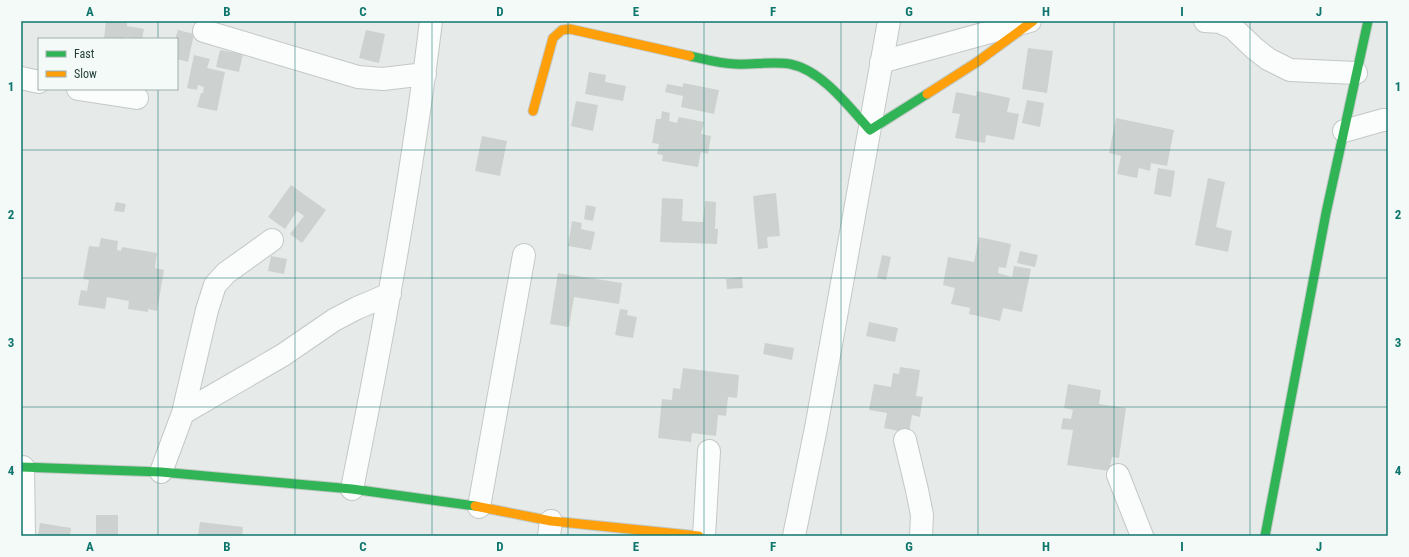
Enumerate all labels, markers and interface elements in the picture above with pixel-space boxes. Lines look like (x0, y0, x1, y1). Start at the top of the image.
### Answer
text: A (86, 4, 94, 19)
text: B (223, 4, 231, 19)
text: C (359, 4, 367, 19)
text: D (496, 4, 504, 19)
text: E (633, 4, 640, 19)
text: F (770, 4, 776, 19)
text: G (905, 4, 913, 19)
text: H (1042, 4, 1050, 19)
text: I (1180, 4, 1184, 19)
text: J (1316, 4, 1322, 19)
legend (38, 38, 178, 90)
text: Fast (74, 47, 95, 61)
text: Slow (74, 67, 97, 81)
text: 1 (8, 79, 14, 94)
text: 1 (1395, 79, 1401, 94)
text: 2 (8, 207, 15, 222)
text: 2 (1395, 207, 1402, 222)
text: 3 (8, 335, 14, 350)
text: 3 (1395, 335, 1401, 350)
text: 4 (8, 463, 15, 478)
text: 4 (1395, 463, 1402, 478)
text: A (86, 539, 94, 554)
text: B (223, 539, 231, 554)
text: C (359, 539, 367, 554)
text: D (496, 539, 504, 554)
text: E (633, 539, 640, 554)
text: F (770, 539, 776, 554)
text: G (905, 539, 913, 554)
text: H (1042, 539, 1050, 554)
text: I (1180, 539, 1184, 554)
text: J (1316, 539, 1322, 554)

